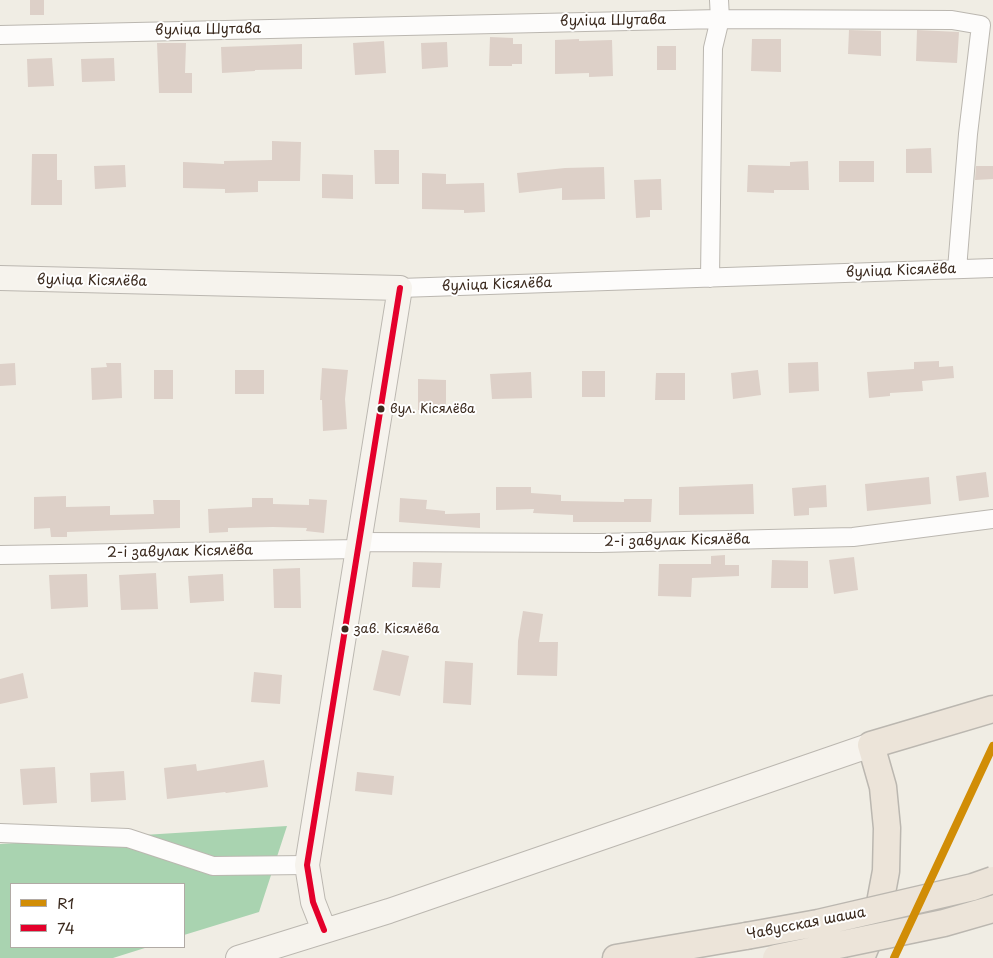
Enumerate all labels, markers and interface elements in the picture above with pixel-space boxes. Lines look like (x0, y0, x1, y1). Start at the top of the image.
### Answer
street label: вуліца Шутава (560, 12, 666, 30)
street label: вуліца Шутава (155, 21, 261, 39)
street label: вуліца Кісялёва (846, 261, 956, 281)
street label: вуліца Кісялёва (37, 272, 147, 290)
street label: вуліца Кісялёва (442, 275, 552, 295)
place label: вул. Кісялёва (390, 401, 475, 417)
marker: вул. Кісялёва (376, 404, 386, 414)
street label: 2-і завулак Кісялёва (604, 531, 750, 551)
street label: 2-і завулак Кісялёва (107, 542, 253, 562)
place label: зав. Кісялёва (354, 621, 439, 637)
marker: зав. Кісялёва (340, 624, 350, 634)
legend (10, 883, 185, 948)
text: R1 (57, 891, 74, 914)
street label: Чавусская шаша (745, 904, 867, 944)
text: 74 (57, 916, 75, 939)

